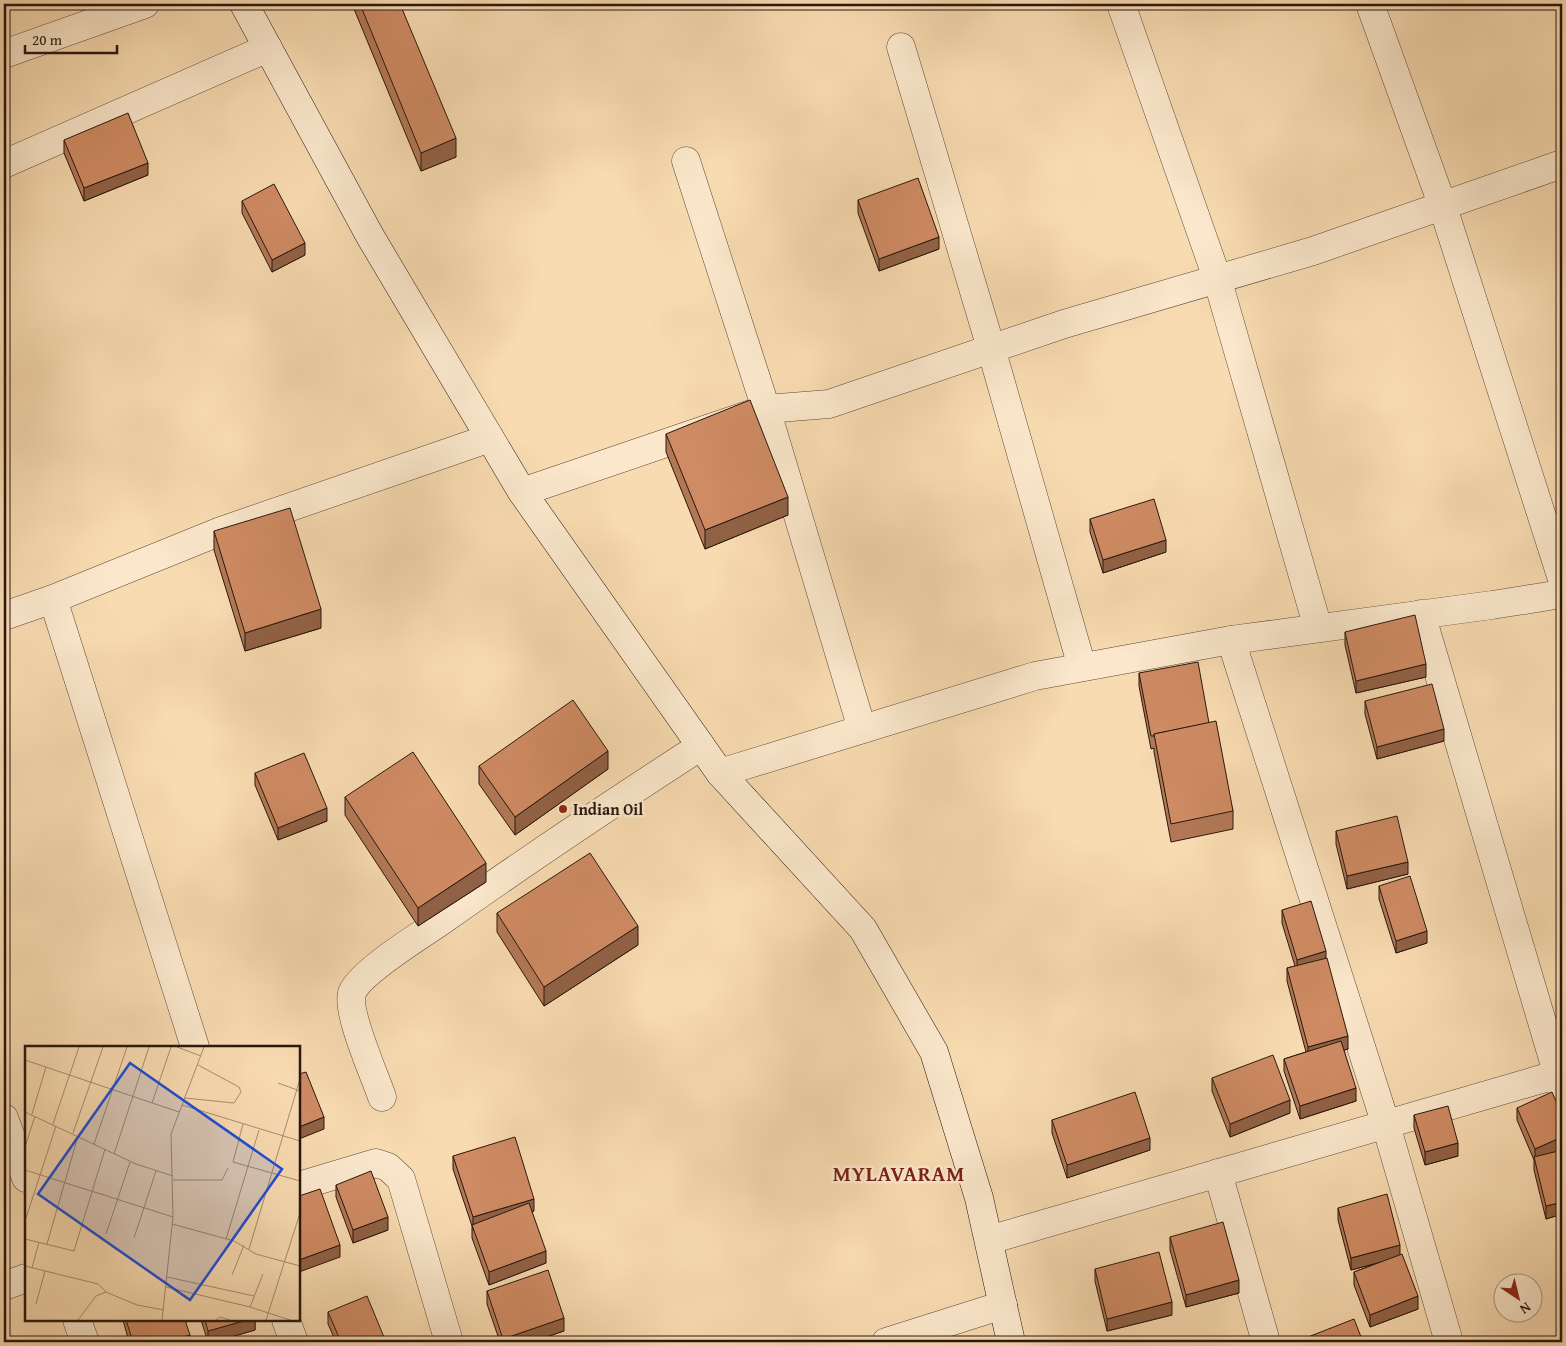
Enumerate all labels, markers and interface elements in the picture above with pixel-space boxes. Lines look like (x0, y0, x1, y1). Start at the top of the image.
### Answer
scale bar (25, 22, 118, 54)
text: 20 m (32, 29, 63, 50)
place label: Indian Oil (573, 797, 643, 821)
marker: Indian Oil (557, 803, 569, 815)
inset map (25, 1046, 300, 1321)
district label: MYLAVARAM (833, 1158, 965, 1189)
north arrow (1494, 1274, 1544, 1324)
text: N (1515, 1298, 1535, 1320)

